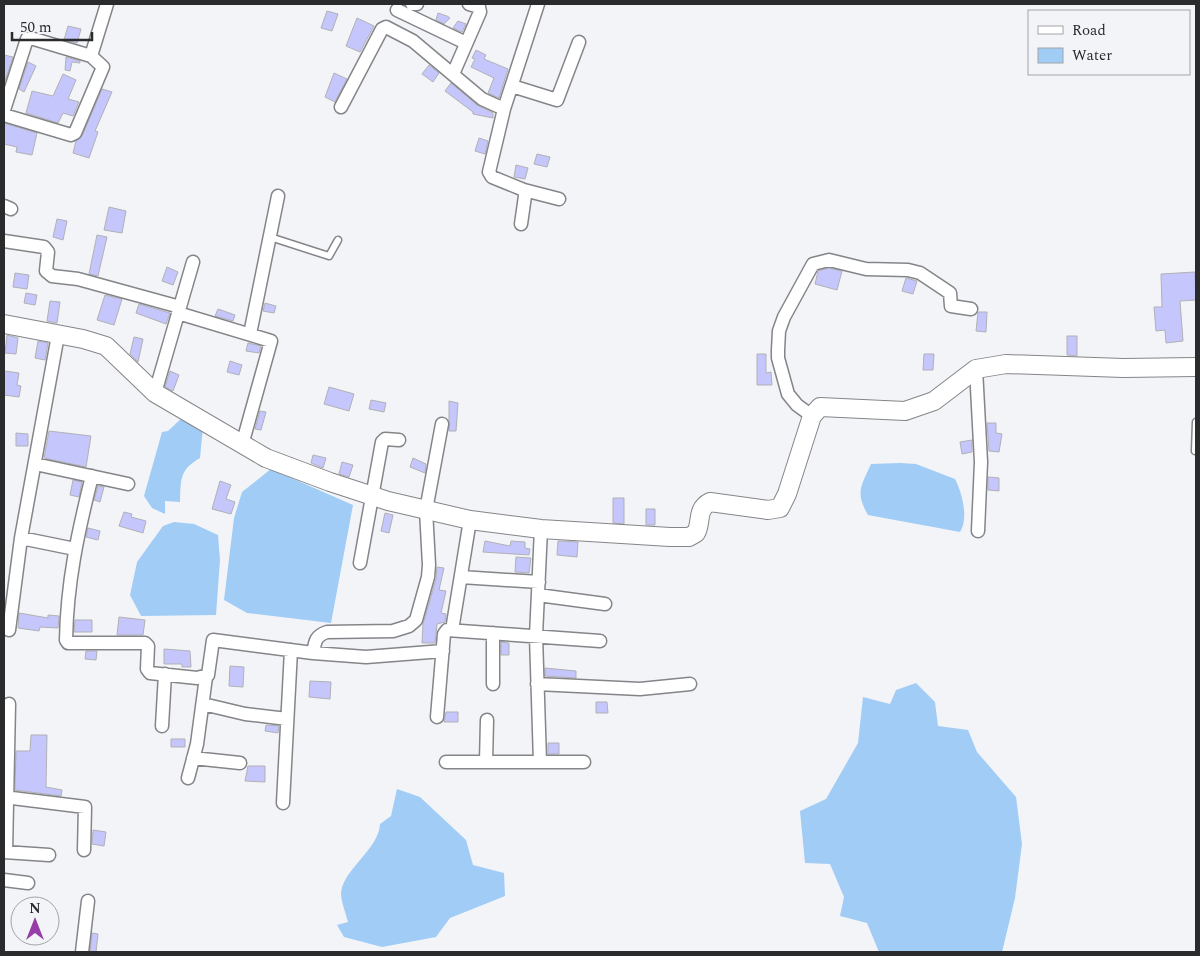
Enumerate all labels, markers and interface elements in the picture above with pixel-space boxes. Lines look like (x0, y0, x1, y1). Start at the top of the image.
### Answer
scale bar (12, 10, 92, 42)
legend (1028, 10, 1190, 75)
text: 50 m (20, 16, 52, 39)
text: Road (1072, 19, 1106, 42)
text: Water (1072, 44, 1112, 67)
north arrow (10, 896, 60, 946)
text: N (29, 898, 41, 919)

